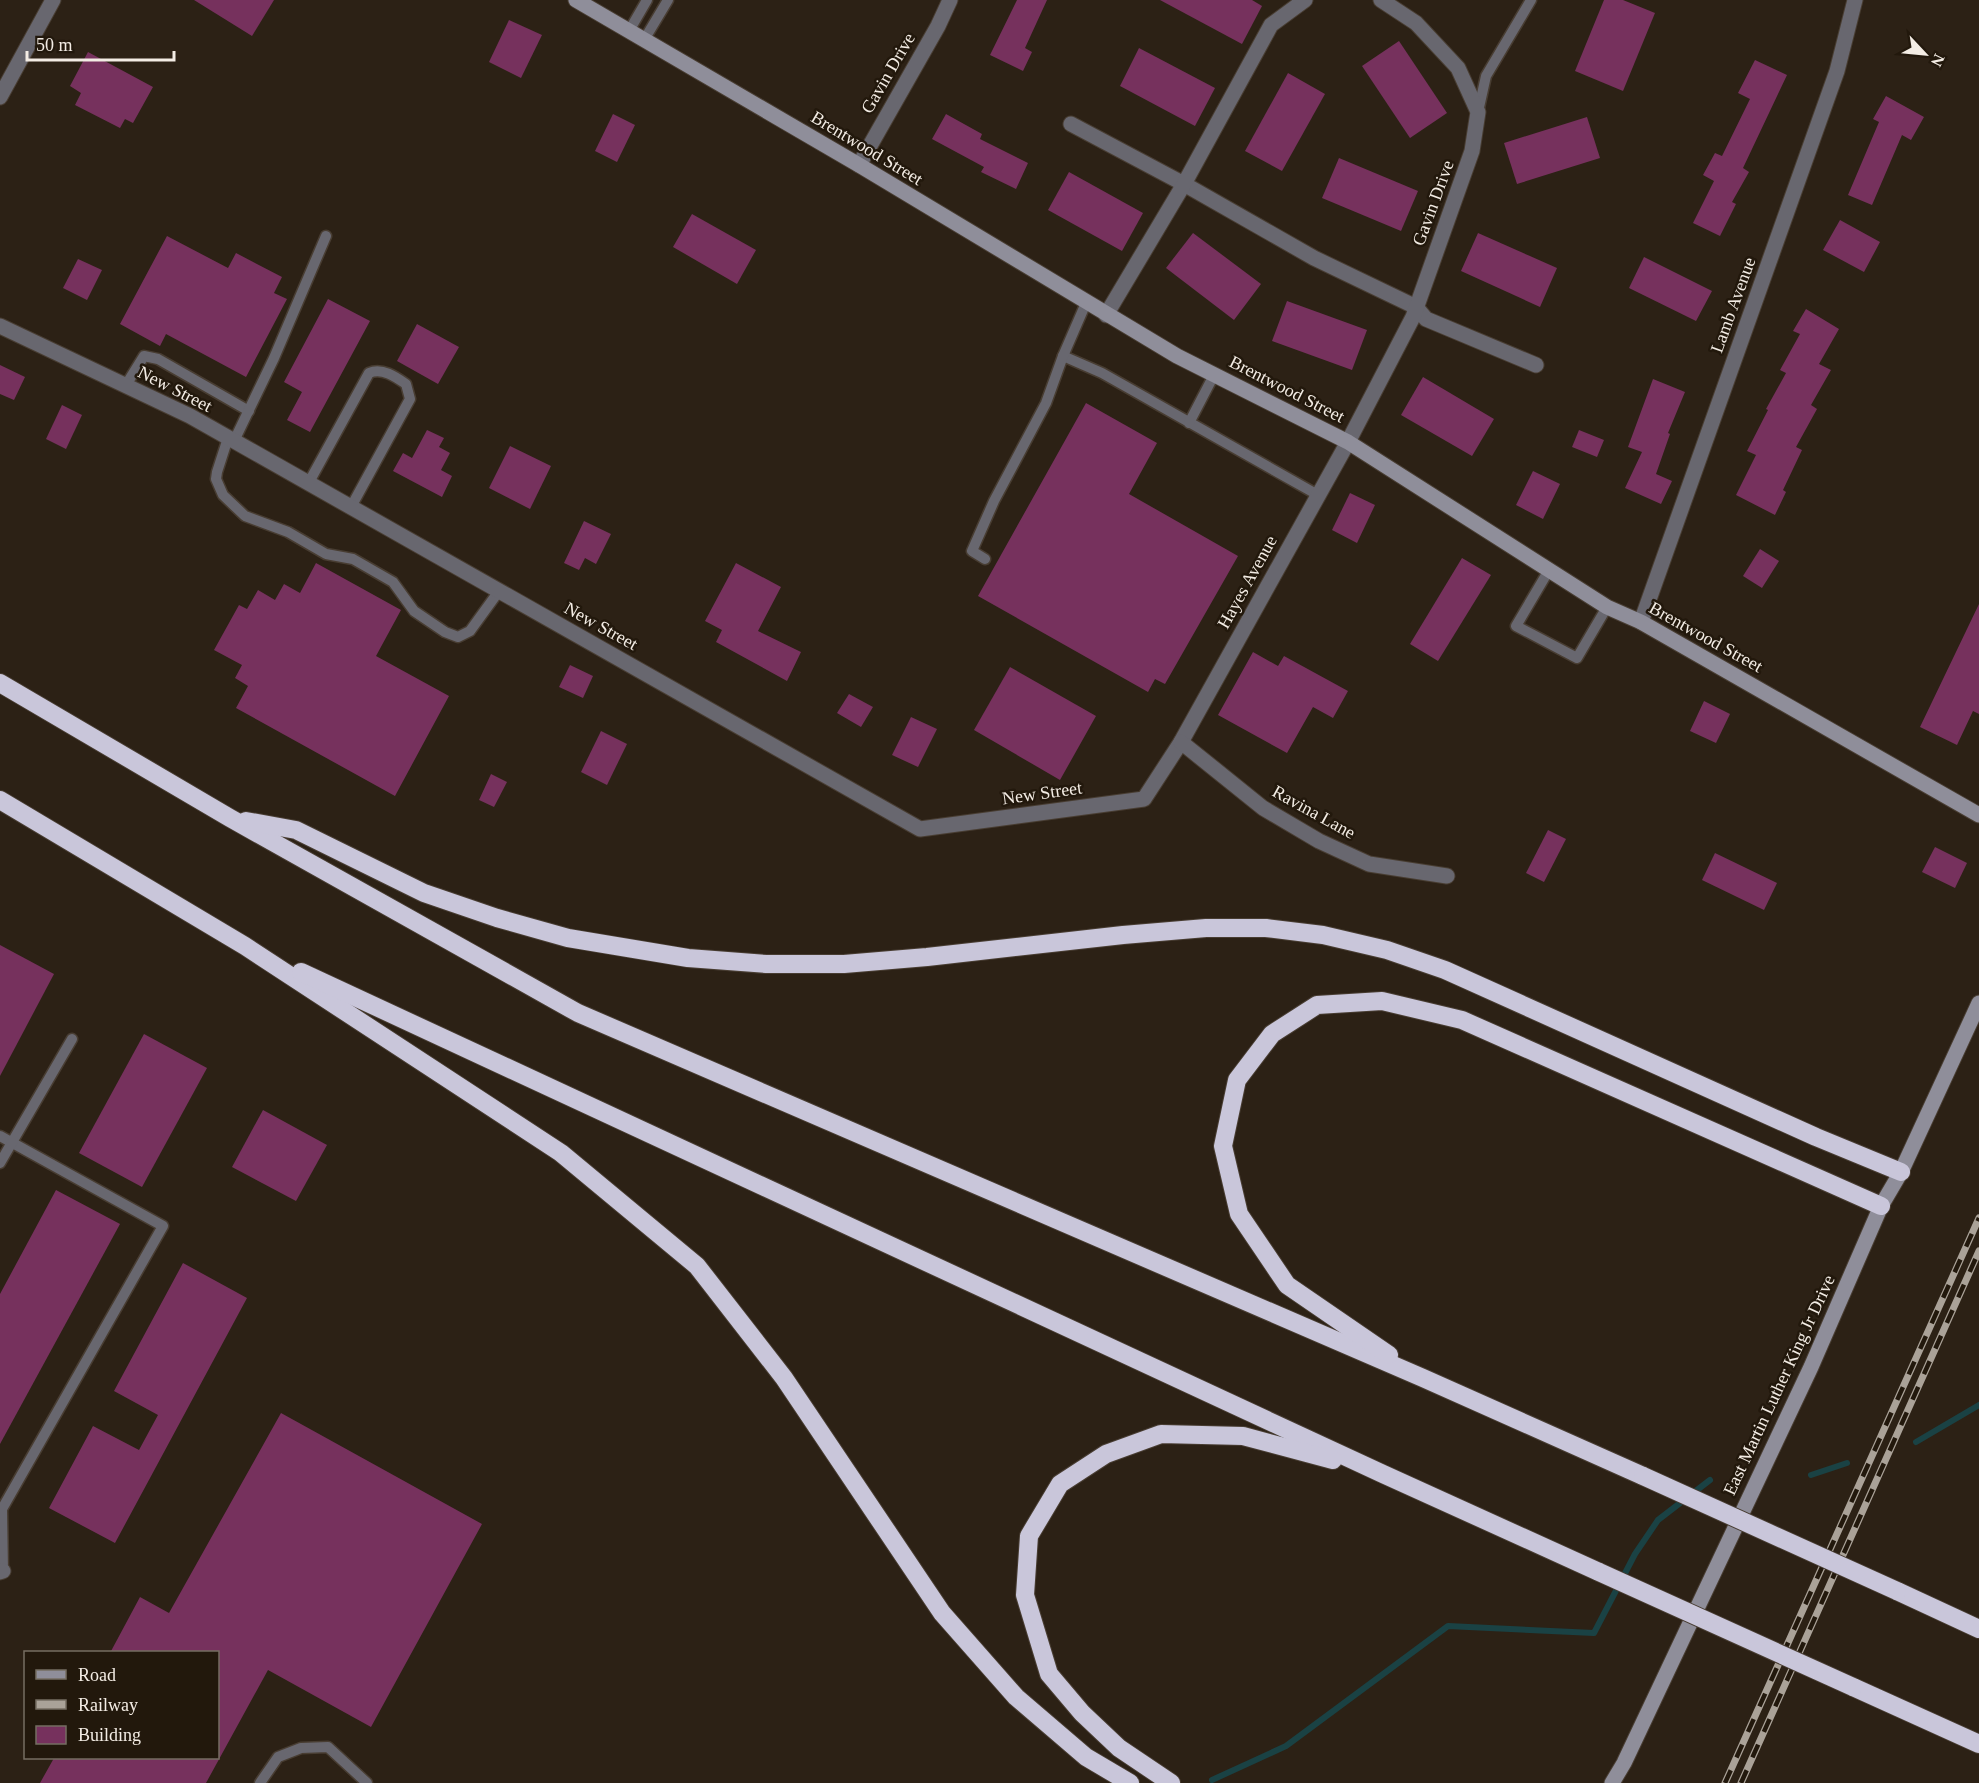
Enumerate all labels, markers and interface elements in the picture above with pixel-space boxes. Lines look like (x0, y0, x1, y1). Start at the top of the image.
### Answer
scale bar (27, 24, 174, 62)
north arrow (1895, 24, 1955, 84)
street label: Gavin Drive (857, 29, 919, 117)
text: 50 m (36, 35, 73, 55)
text: N (1928, 51, 1948, 70)
street label: Brentwood Street (808, 107, 926, 189)
street label: Gavin Drive (1408, 158, 1458, 248)
street label: Lamb Avenue (1706, 255, 1760, 355)
street label: Brentwood Street (1226, 351, 1348, 427)
street label: New Street (135, 362, 215, 416)
street label: Hayes Avenue (1213, 532, 1281, 632)
street label: New Street (561, 598, 641, 654)
street label: Brentwood Street (1646, 598, 1766, 676)
street label: New Street (1001, 777, 1083, 809)
street label: Ravina Lane (1269, 781, 1359, 843)
street label: East Martin Luther King Jr Drive (1719, 1272, 1839, 1498)
legend (24, 1651, 219, 1759)
text: Road (78, 1665, 116, 1685)
text: Railway (78, 1695, 138, 1715)
text: Building (78, 1725, 141, 1745)

